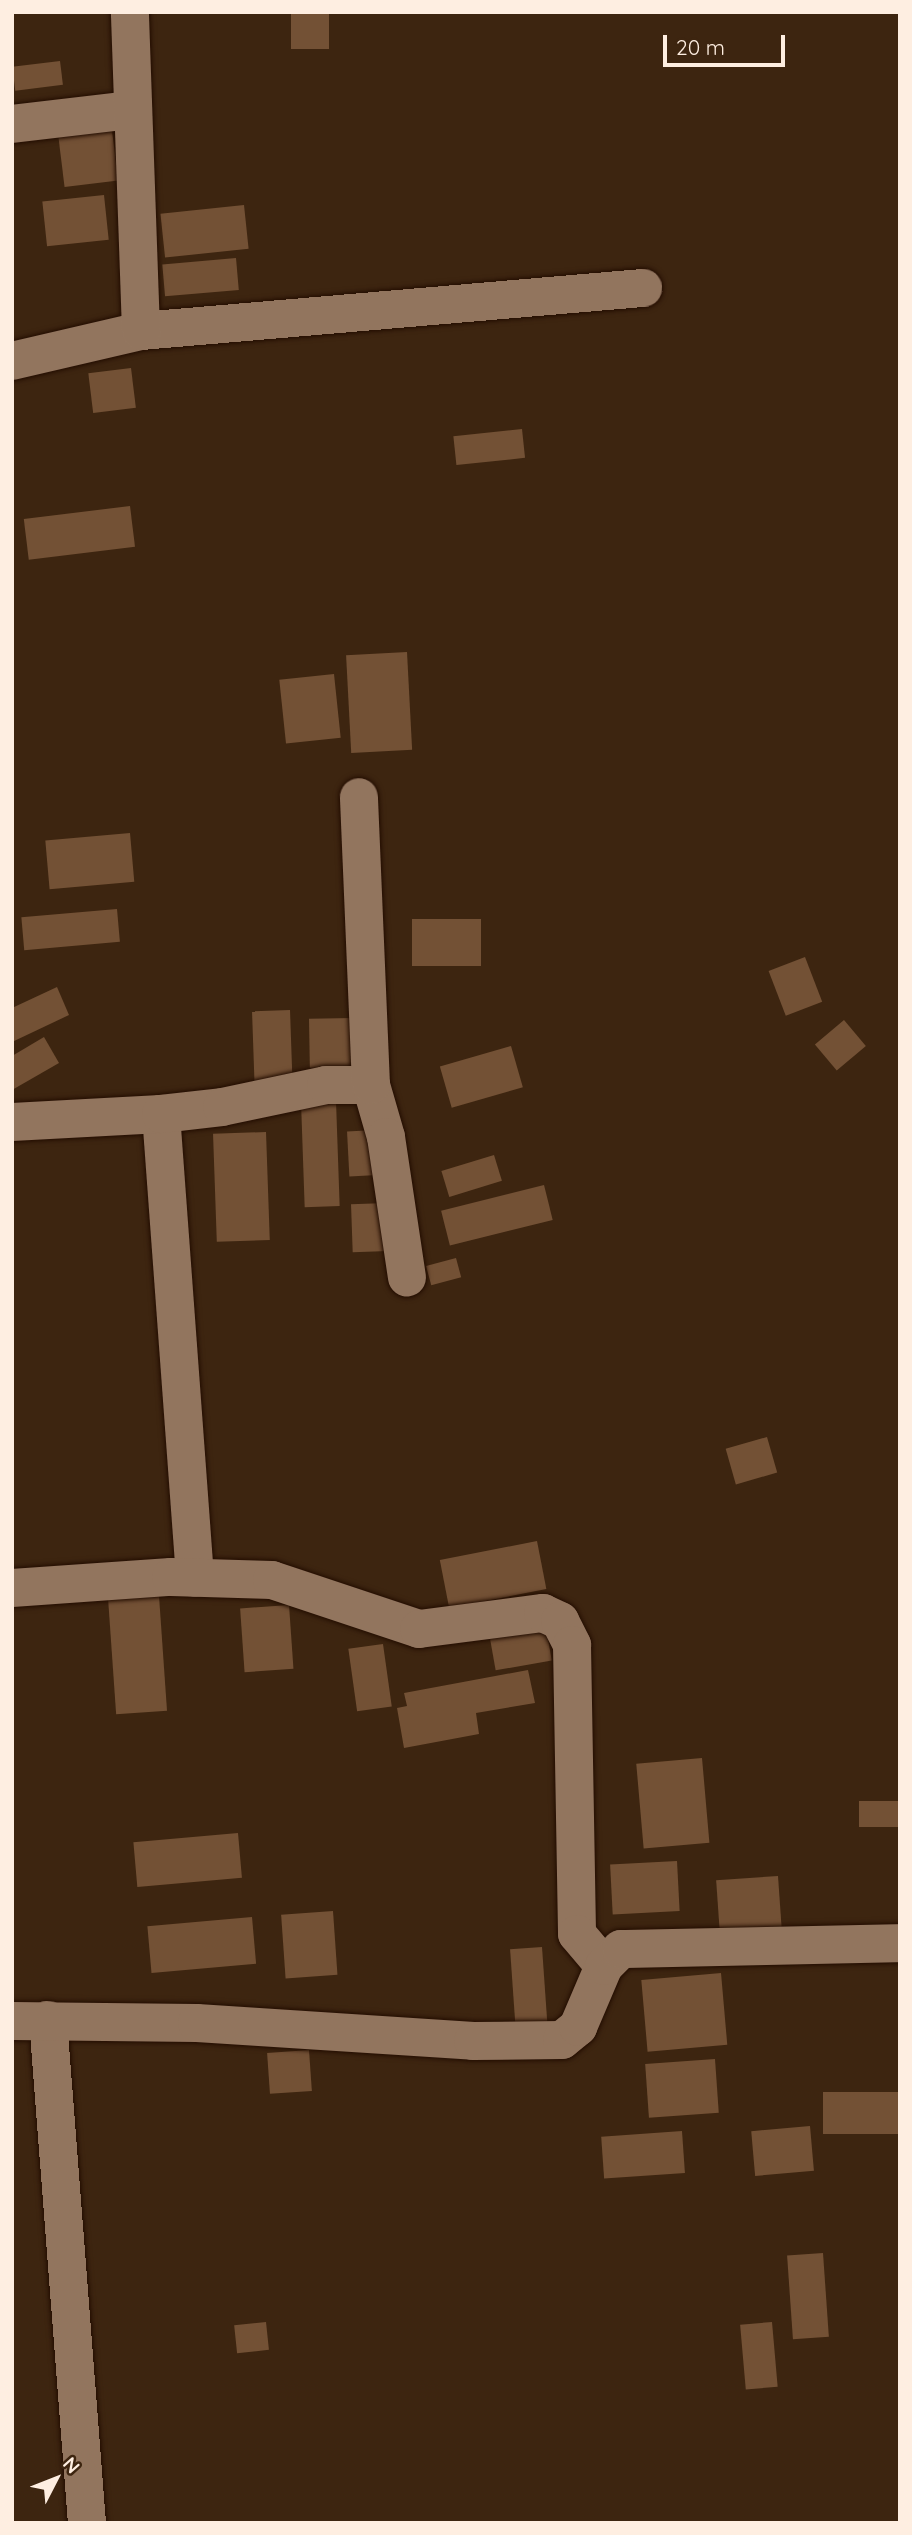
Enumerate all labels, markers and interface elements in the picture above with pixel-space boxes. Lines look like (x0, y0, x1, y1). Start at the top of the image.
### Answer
scale bar (667, 21, 790, 65)
text: 20 m (676, 34, 725, 60)
north arrow (21, 2444, 91, 2514)
text: N (58, 2452, 85, 2478)

